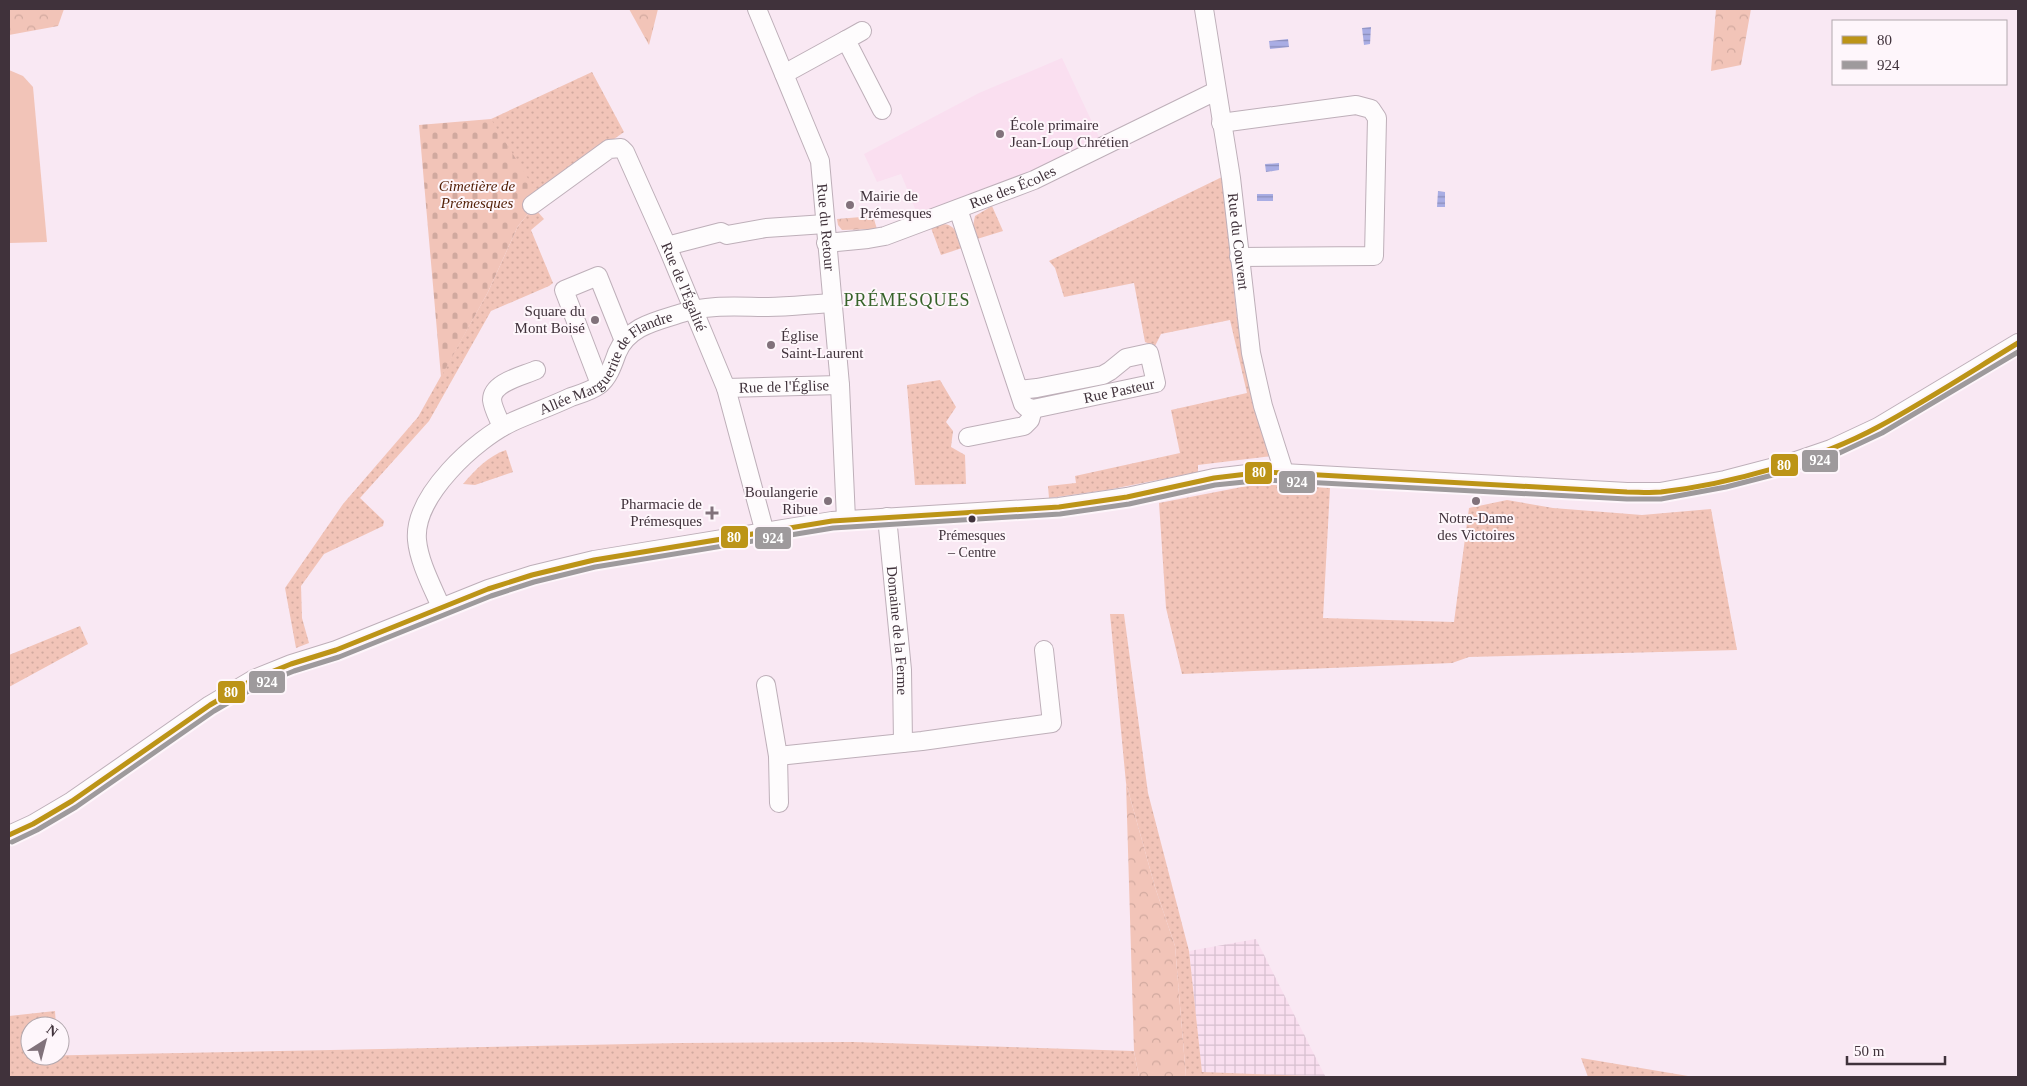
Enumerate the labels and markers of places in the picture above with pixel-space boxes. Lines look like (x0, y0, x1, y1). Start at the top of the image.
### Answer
place label: École primaire Jean-Loup Chrétien (1010, 117, 1129, 150)
marker: École primaire Jean-Loup Chrétien (994, 128, 1006, 140)
place label: Mairie de Prémesques (860, 188, 932, 221)
marker: Mairie de Prémesques (844, 199, 856, 211)
place label: Square du Mont Boisé (515, 303, 585, 336)
marker: Square du Mont Boisé (589, 314, 601, 326)
place label: Église Saint-Laurent (781, 328, 864, 361)
marker: Église Saint-Laurent (765, 339, 777, 351)
place label: Boulangerie Ribue (745, 484, 818, 517)
marker: Boulangerie Ribue (822, 495, 834, 507)
marker: Notre-Dame des Victoires (1470, 495, 1482, 507)
place label: Pharmacie de Prémesques (621, 496, 702, 529)
marker: Pharmacie de Prémesques (706, 507, 718, 519)
place label: Notre-Dame des Victoires (1437, 510, 1515, 543)
marker: Prémesques – Centre (967, 514, 977, 524)
place label: Prémesques – Centre (939, 528, 1005, 560)

